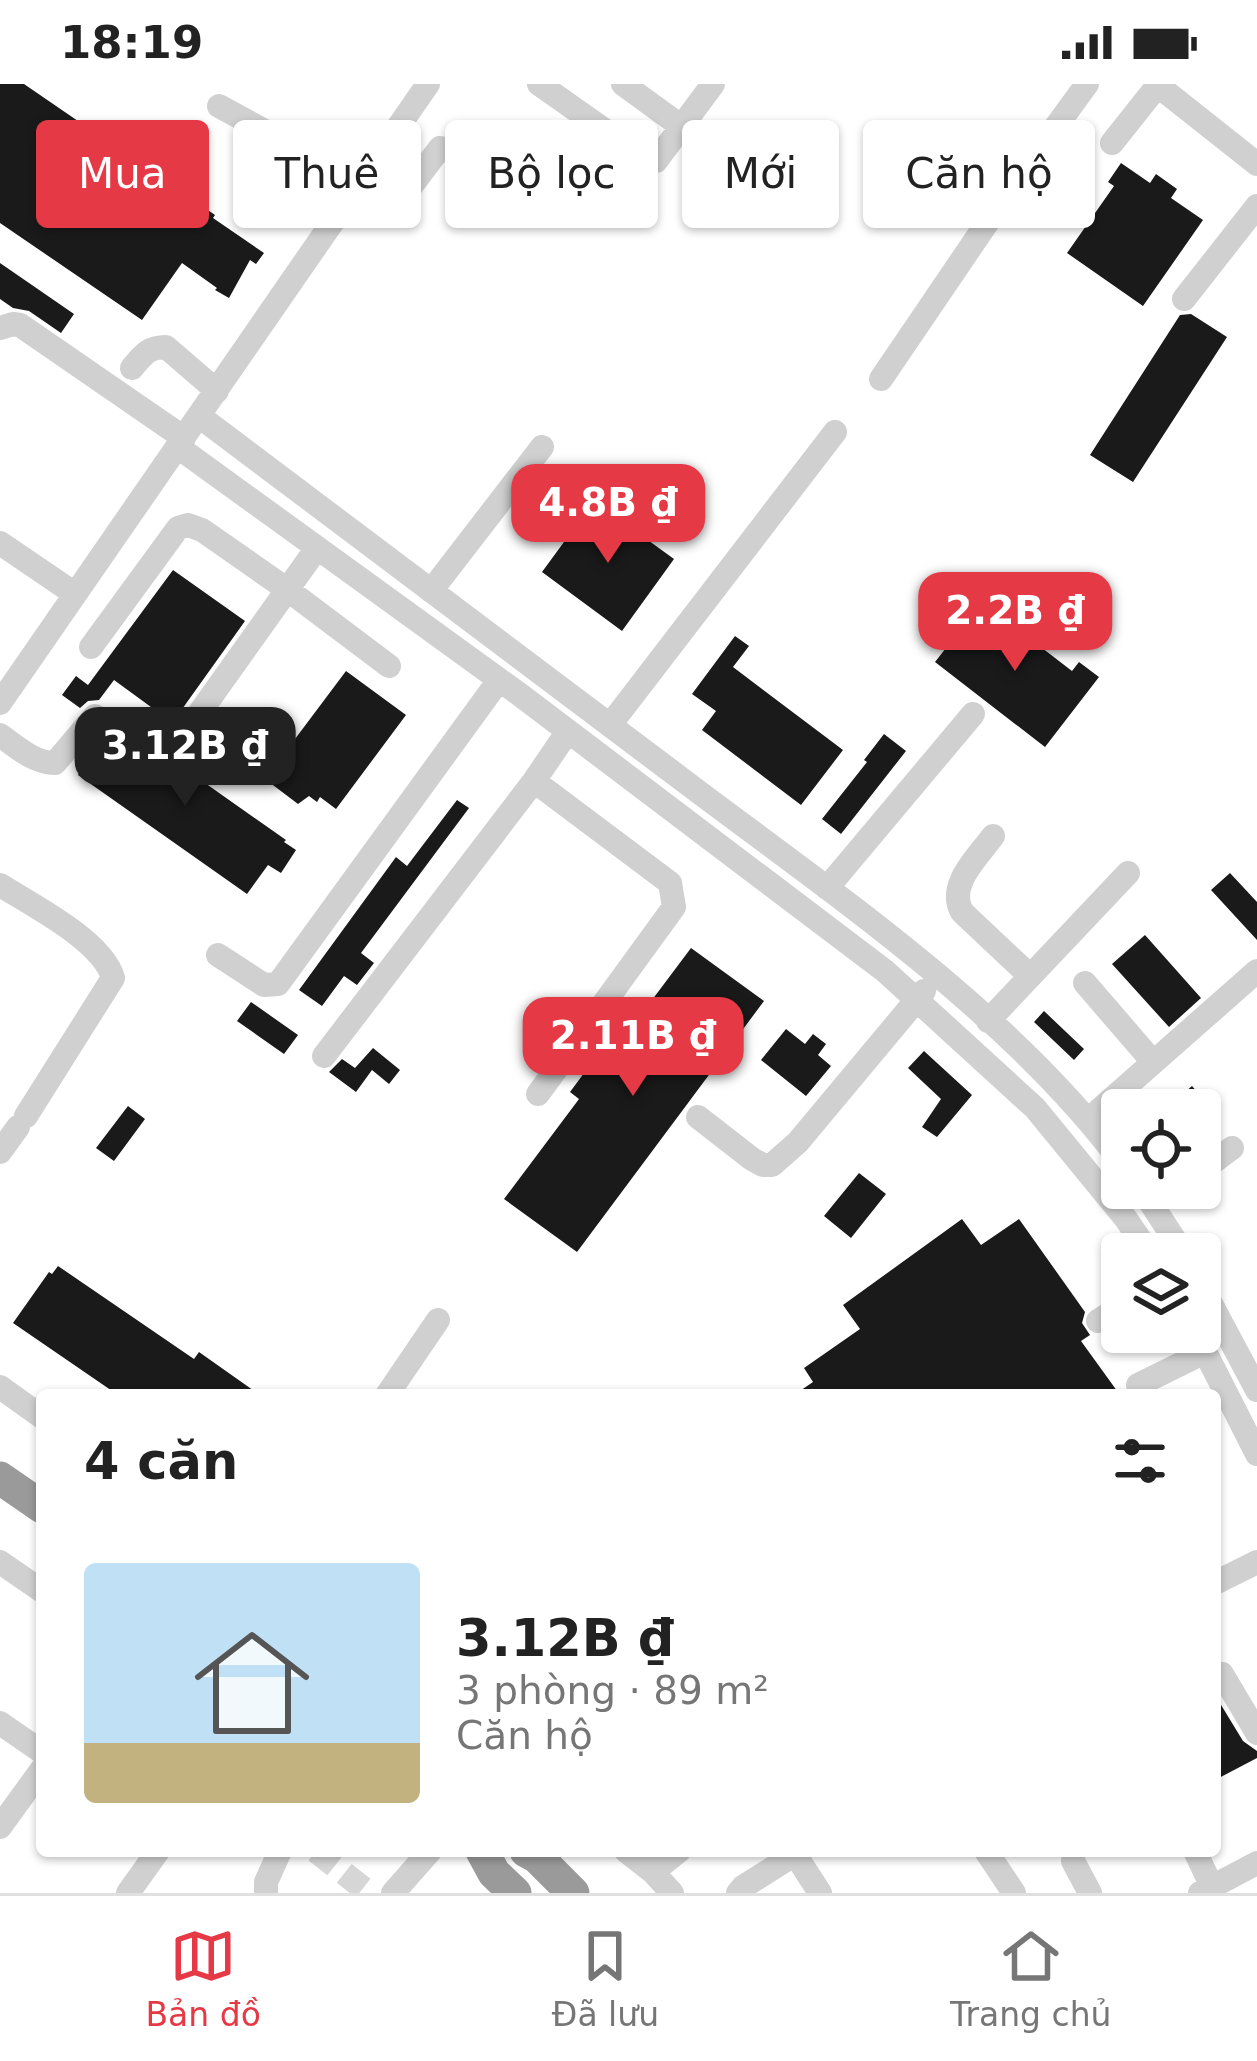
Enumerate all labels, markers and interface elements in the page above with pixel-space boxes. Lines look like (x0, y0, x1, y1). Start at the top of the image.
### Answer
text: 18:19 (60, 16, 203, 69)
chip: Mua (36, 120, 209, 228)
chip: Thuê (233, 120, 421, 228)
chip: Bộ lọc (445, 120, 658, 228)
chip: Mới (682, 120, 839, 228)
chip: Căn hộ (863, 120, 1095, 228)
pin: 4.8B ₫ (510, 464, 706, 566)
text: 4.8B ₫ (538, 480, 678, 525)
pin: 2.2B ₫ (917, 572, 1113, 674)
text: 2.2B ₫ (945, 588, 1085, 633)
pin: 3.12B ₫ (74, 707, 296, 809)
text: 3.12B ₫ (102, 723, 268, 768)
pin: 2.11B ₫ (522, 997, 744, 1099)
text: 2.11B ₫ (550, 1013, 716, 1058)
map controls (1101, 1089, 1221, 1353)
button: locate (1101, 1089, 1221, 1209)
button: layers (1101, 1233, 1221, 1353)
icon: filters (1107, 1428, 1173, 1494)
text: 4 căn (84, 1432, 238, 1491)
text: 3.12B ₫ (456, 1609, 674, 1668)
icon: home (180, 1611, 324, 1755)
text: 3 phòng · 89 m² (456, 1668, 769, 1713)
text: Căn hộ (456, 1713, 593, 1758)
tab: Bản đồ (145, 1923, 261, 2034)
tab: Đã lưu (552, 1923, 659, 2034)
tab: Trang chủ (950, 1923, 1112, 2034)

